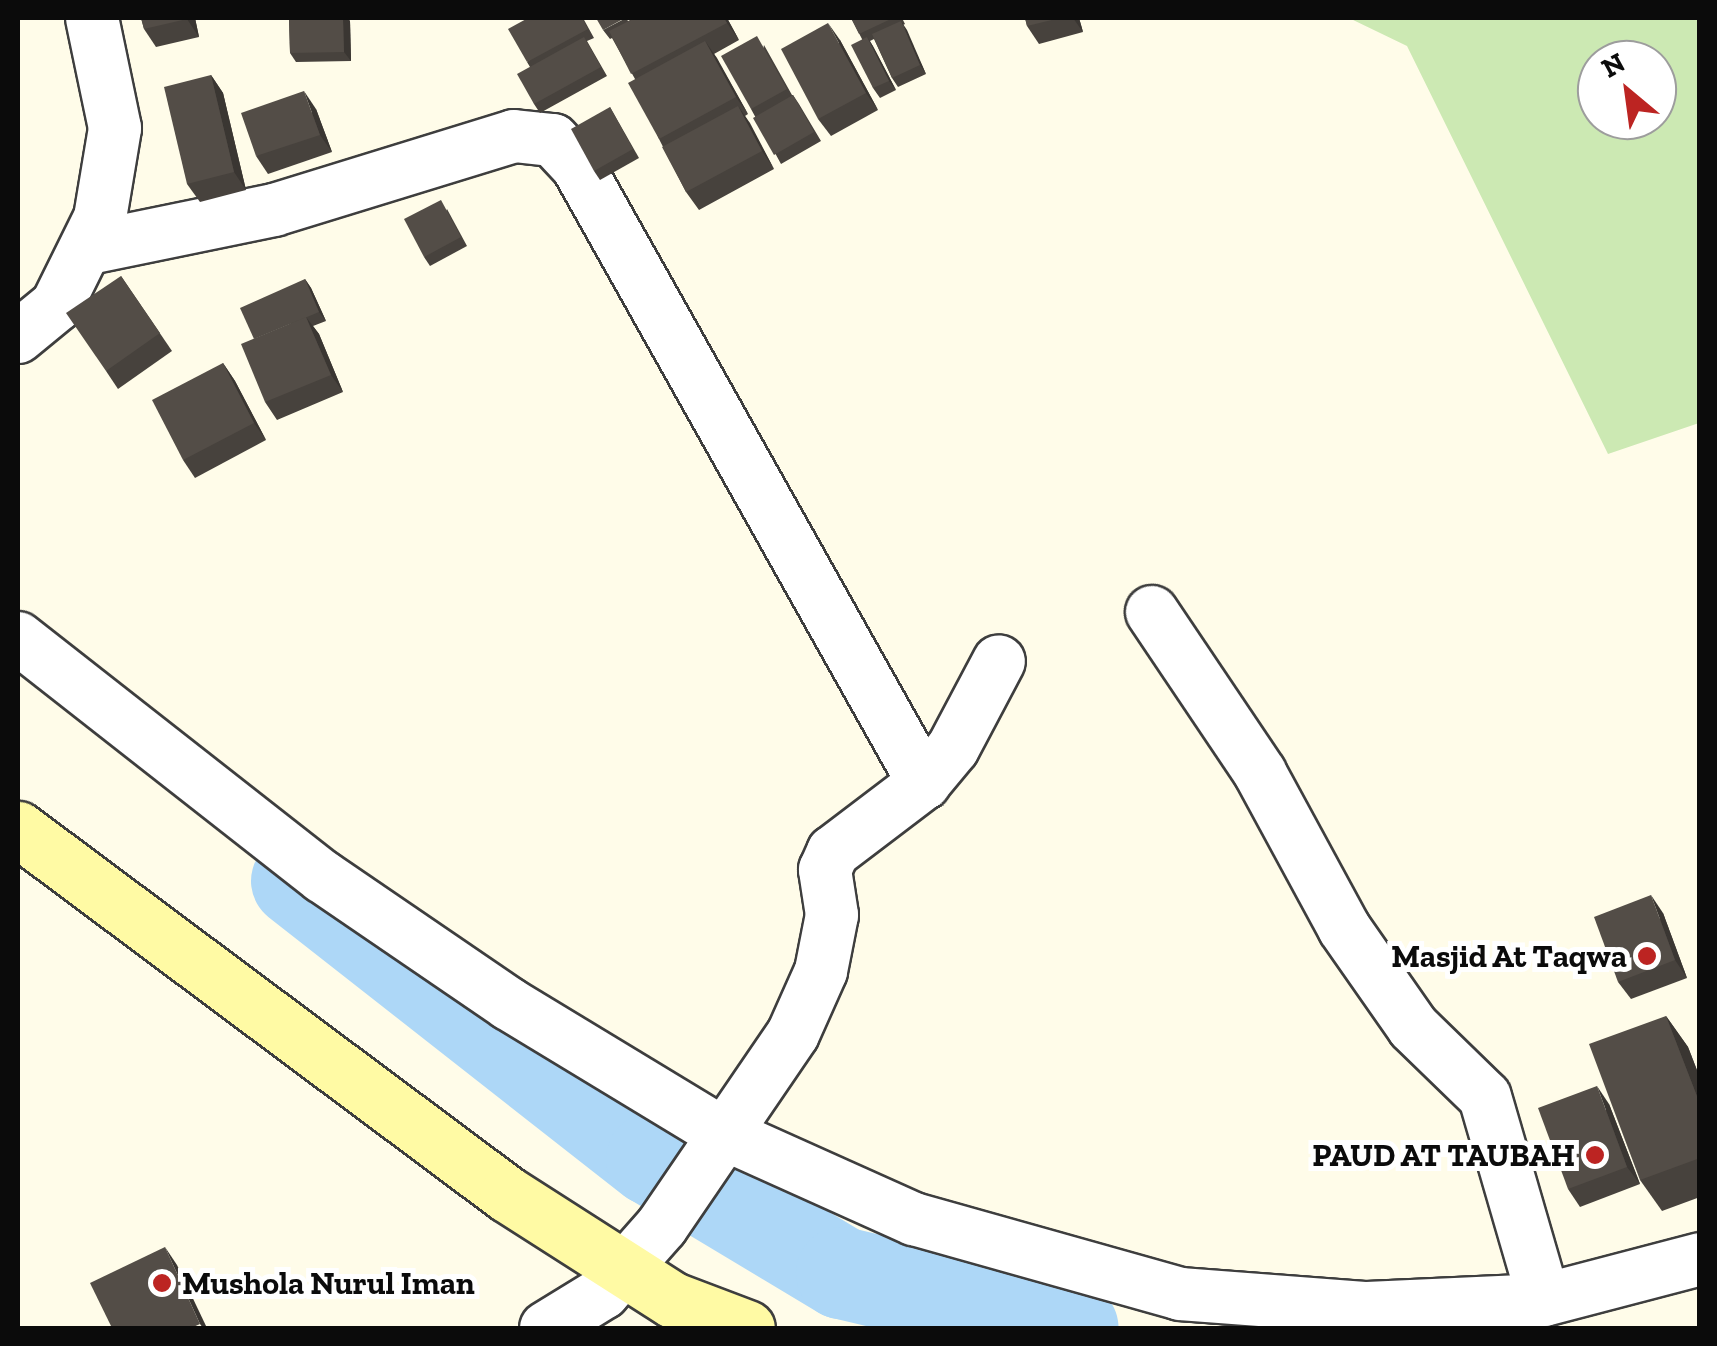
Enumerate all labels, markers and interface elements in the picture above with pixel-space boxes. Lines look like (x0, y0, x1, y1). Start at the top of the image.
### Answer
north arrow (1577, 40, 1677, 140)
text: N (1596, 45, 1630, 85)
place label: Masjid At Taqwa (1390, 937, 1627, 975)
marker: Masjid At Taqwa (1636, 945, 1658, 967)
place label: PAUD AT TAUBAH (1311, 1136, 1575, 1174)
marker: PAUD AT TAUBAH (1584, 1144, 1606, 1166)
place label: Mushola Nurul Iman (182, 1264, 475, 1302)
marker: Mushola Nurul Iman (151, 1272, 173, 1294)

